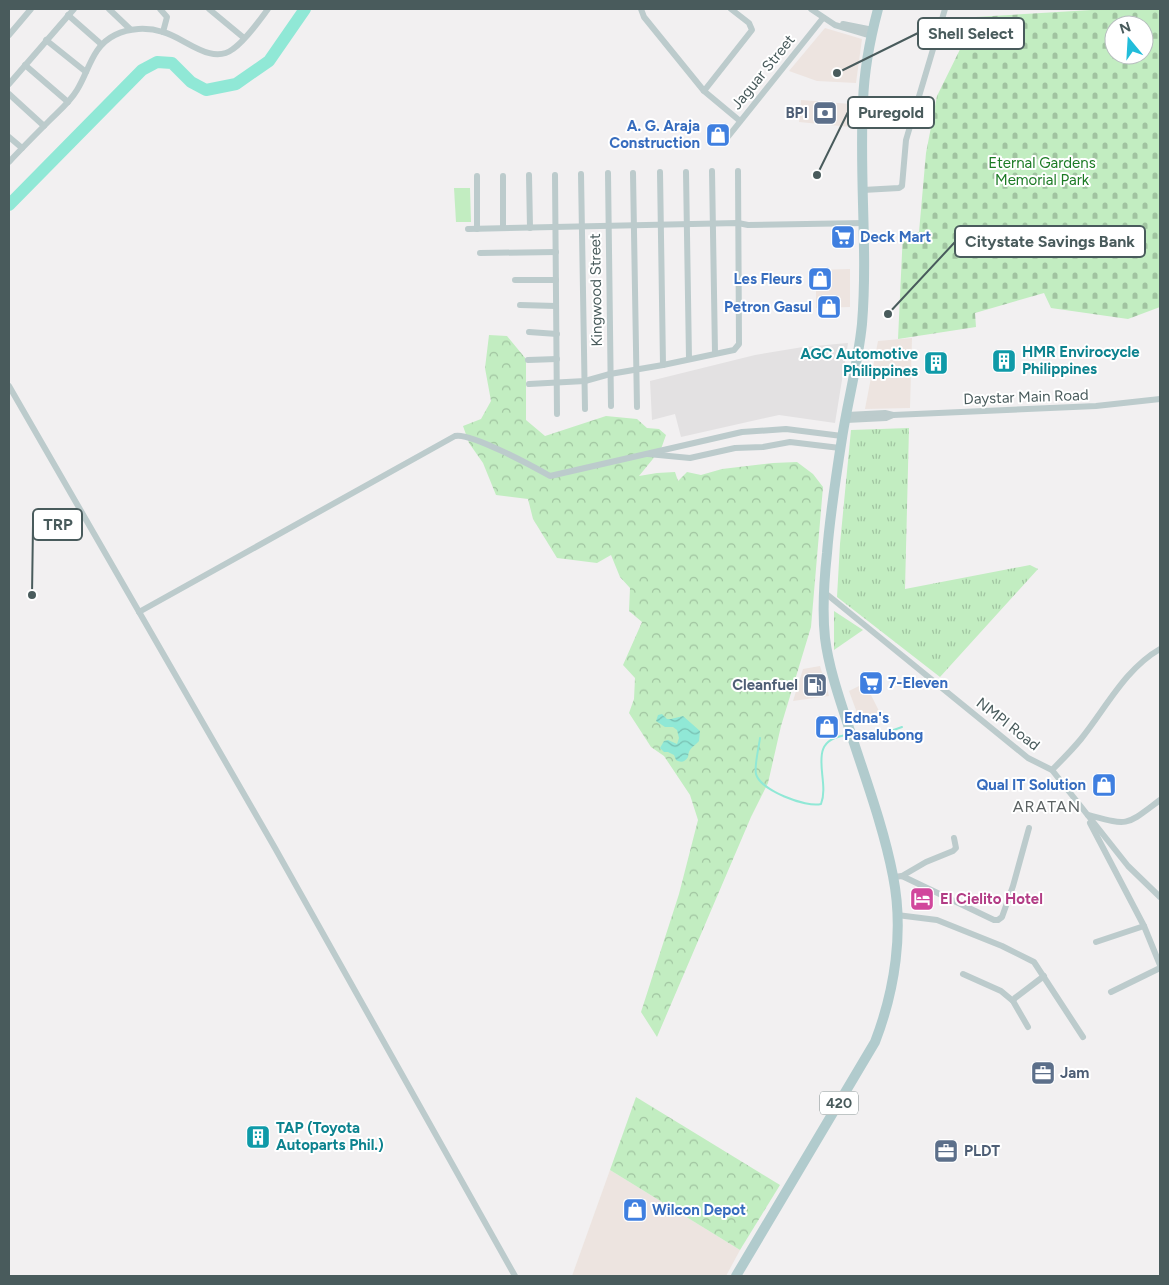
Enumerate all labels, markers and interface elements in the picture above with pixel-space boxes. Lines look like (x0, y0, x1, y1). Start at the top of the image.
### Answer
north arrow (1104, 15, 1154, 65)
callout: Shell Select (918, 18, 1024, 49)
text: N (1117, 18, 1133, 38)
text: Shell Select (928, 24, 1014, 43)
street label: Jaguar Street (727, 31, 799, 113)
callout: Puregold (848, 97, 934, 128)
bank icon: BPI (812, 100, 838, 126)
text: Puregold (858, 103, 924, 122)
place label: BPI (785, 104, 808, 122)
place label: A. G. Araja Construction (609, 117, 700, 152)
shop icon: A. G. Araja Construction (705, 122, 731, 148)
park label: Eternal Gardens Memorial Park (988, 154, 1096, 189)
supermarket icon: Deck Mart (830, 224, 856, 250)
callout: Citystate Savings Bank (955, 226, 1145, 257)
place label: Deck Mart (860, 228, 931, 246)
text: Citystate Savings Bank (965, 232, 1135, 251)
street label: Kingwood Street (586, 233, 606, 347)
shop icon: Les Fleurs (807, 266, 833, 292)
place label: Les Fleurs (734, 270, 802, 288)
shop icon: Petron Gasul (816, 294, 842, 320)
place label: Petron Gasul (724, 298, 812, 316)
place label: HMR Envirocycle Philippines (1022, 343, 1140, 378)
place label: AGC Automotive Philippines (800, 345, 919, 380)
building icon: HMR Envirocycle Philippines (991, 348, 1017, 374)
building icon: AGC Automotive Philippines (923, 350, 949, 376)
street label: Daystar Main Road (963, 386, 1089, 408)
callout: TRP (33, 509, 82, 540)
text: TRP (43, 515, 73, 534)
supermarket icon: 7-Eleven (858, 670, 884, 696)
fuel station icon: Cleanfuel (802, 672, 828, 698)
place label: 7-Eleven (888, 674, 948, 692)
place label: Cleanfuel (732, 676, 798, 694)
street label: NMPI Road (973, 694, 1043, 754)
place label: Edna's Pasalubong (844, 709, 923, 744)
shop icon: Edna's Pasalubong (814, 714, 840, 740)
shop icon: Qual IT Solution (1091, 772, 1117, 798)
place label: Qual IT Solution (976, 776, 1086, 794)
district label: ARATAN (1013, 797, 1081, 816)
hotel icon: El Cielito Hotel (909, 886, 935, 912)
place label: El Cielito Hotel (940, 890, 1043, 908)
office icon: Jam (1030, 1060, 1056, 1086)
place label: Jam (1060, 1064, 1089, 1082)
road number: 420 (820, 1092, 858, 1114)
place label: TAP (Toyota Autoparts Phil.) (276, 1119, 384, 1154)
building icon: TAP (Toyota Autoparts Phil.) (245, 1124, 271, 1150)
office icon: PLDT (933, 1138, 959, 1164)
place label: PLDT (964, 1142, 1000, 1160)
shop icon: Wilcon Depot (622, 1197, 648, 1223)
place label: Wilcon Depot (652, 1201, 746, 1219)

